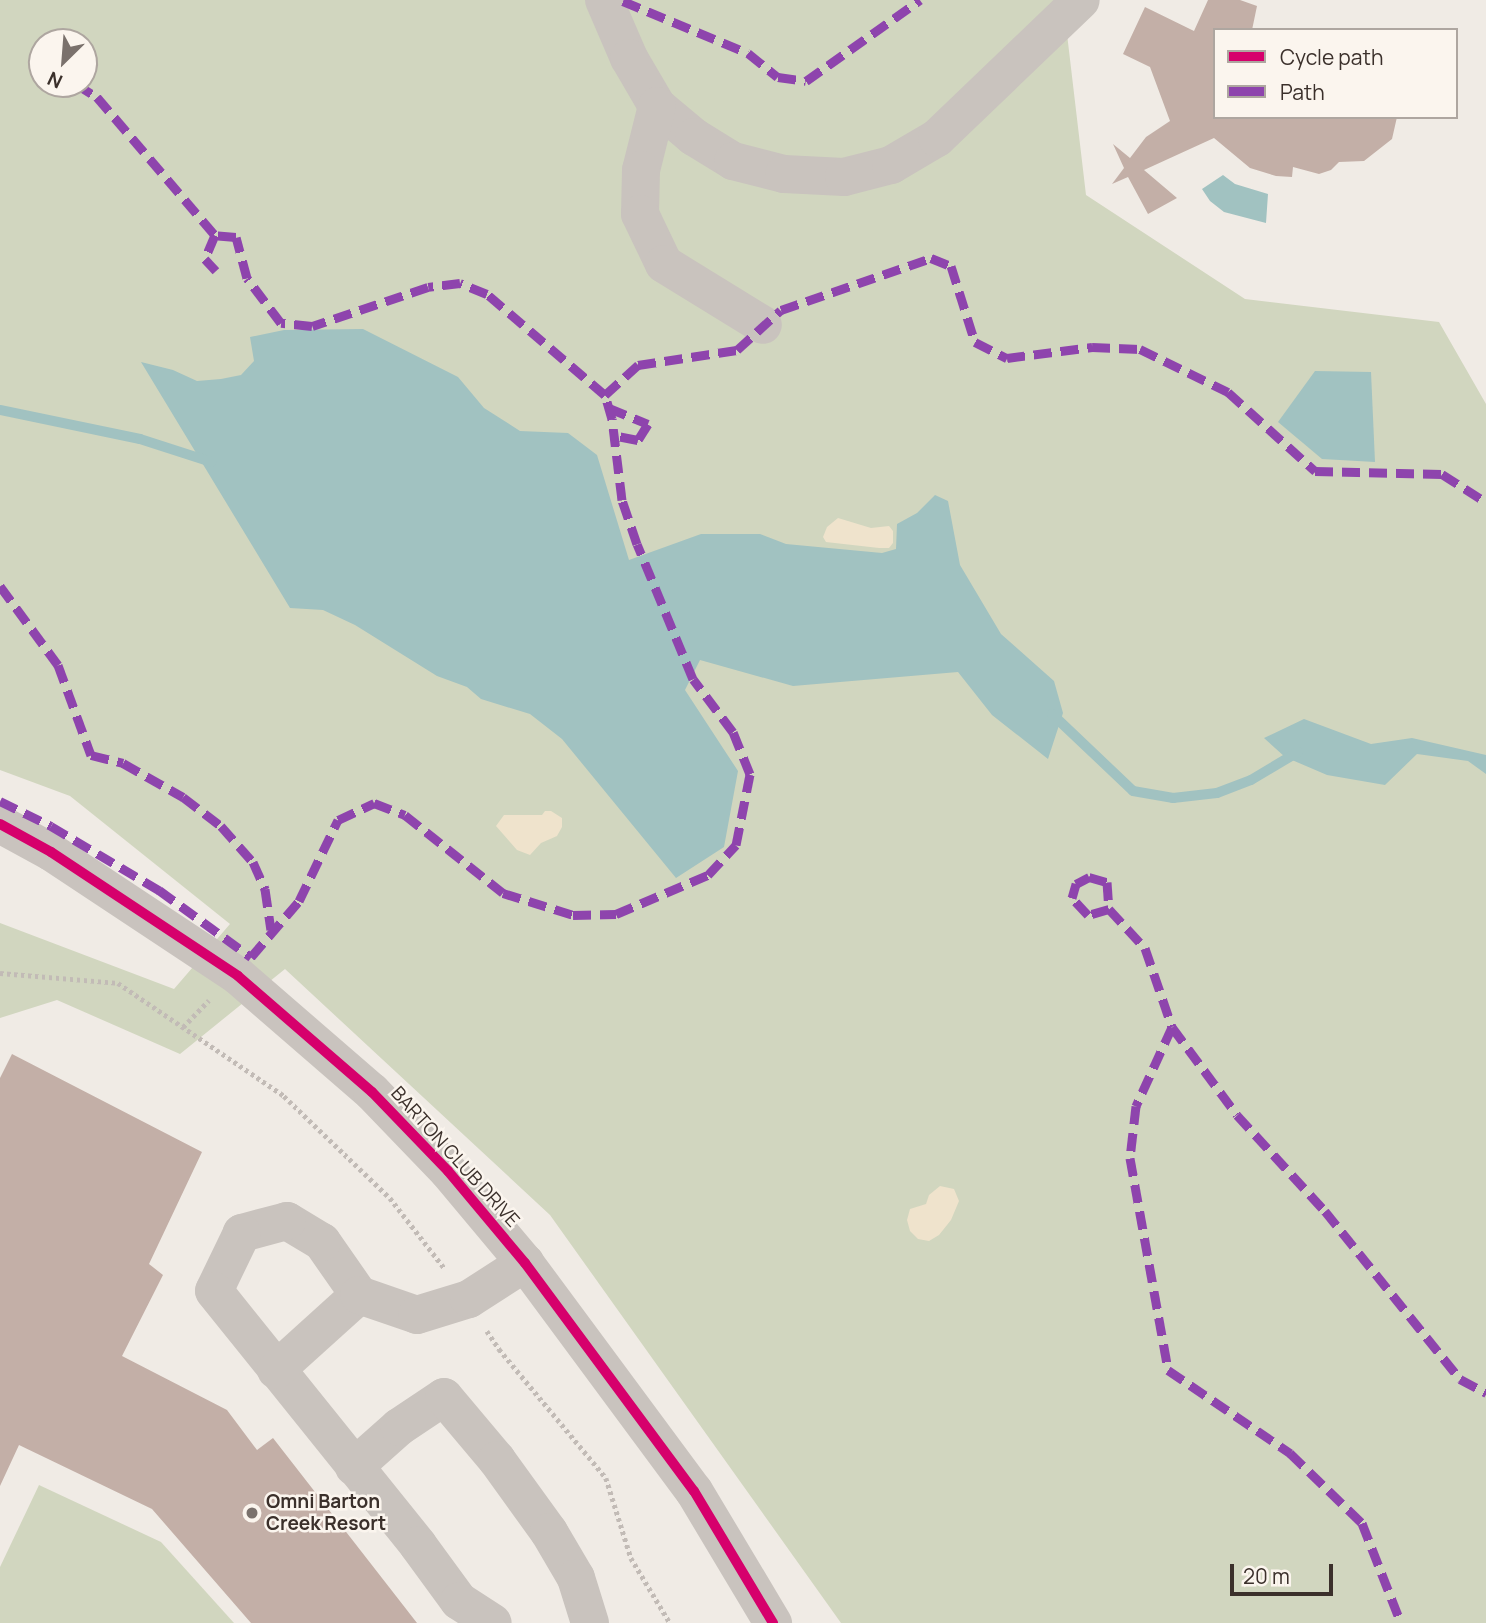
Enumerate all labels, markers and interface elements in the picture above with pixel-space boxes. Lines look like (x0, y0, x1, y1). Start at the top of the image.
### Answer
north arrow (28, 28, 98, 98)
legend (1213, 28, 1458, 119)
text: Cycle path (1280, 43, 1383, 71)
text: N (43, 66, 67, 95)
text: Path (1280, 78, 1325, 106)
street label: BARTON CLUB DRIVE (386, 1082, 524, 1232)
place label: Omni Barton Creek Resort (266, 1491, 386, 1535)
marker: Omni Barton Creek Resort (244, 1505, 260, 1521)
scale bar (1234, 1550, 1337, 1594)
text: 20 m (1243, 1562, 1290, 1590)

